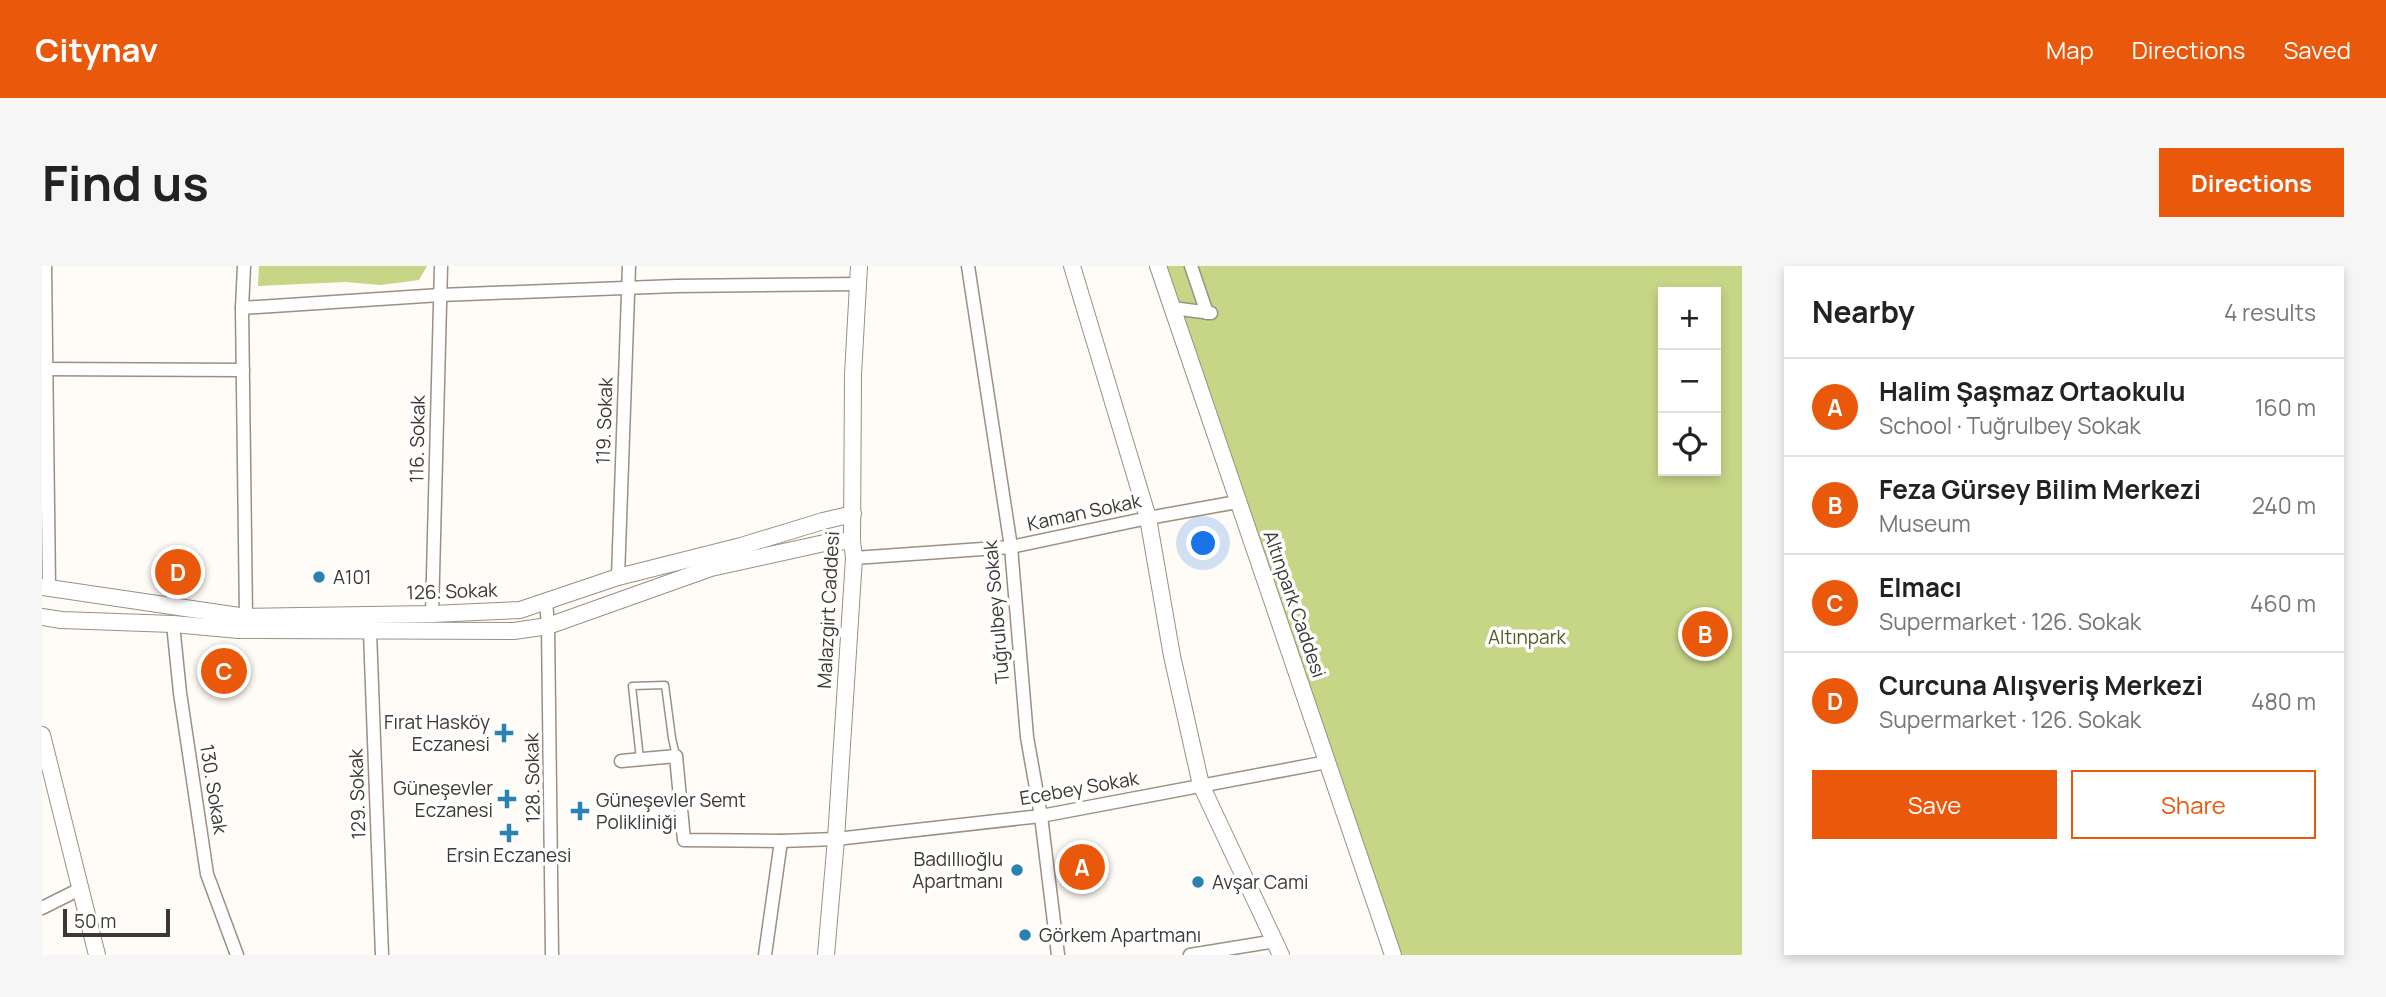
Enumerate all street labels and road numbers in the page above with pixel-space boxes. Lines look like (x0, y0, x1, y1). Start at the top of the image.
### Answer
street label: 119. Sokak (589, 376, 619, 465)
street label: 116. Sokak (403, 394, 431, 483)
street label: Kaman Sokak (1025, 487, 1144, 537)
street label: Altınpark Caddesi (1258, 527, 1332, 681)
street label: Malazgirt Caddesi (811, 531, 845, 689)
street label: Tuğrulbey Sokak (977, 539, 1015, 685)
street label: 126. Sokak (406, 576, 498, 606)
street label: 128. Sokak (518, 732, 546, 823)
street label: 130. Sokak (194, 742, 234, 836)
street label: 129. Sokak (342, 748, 372, 840)
street label: Ecebey Sokak (1017, 765, 1141, 811)

